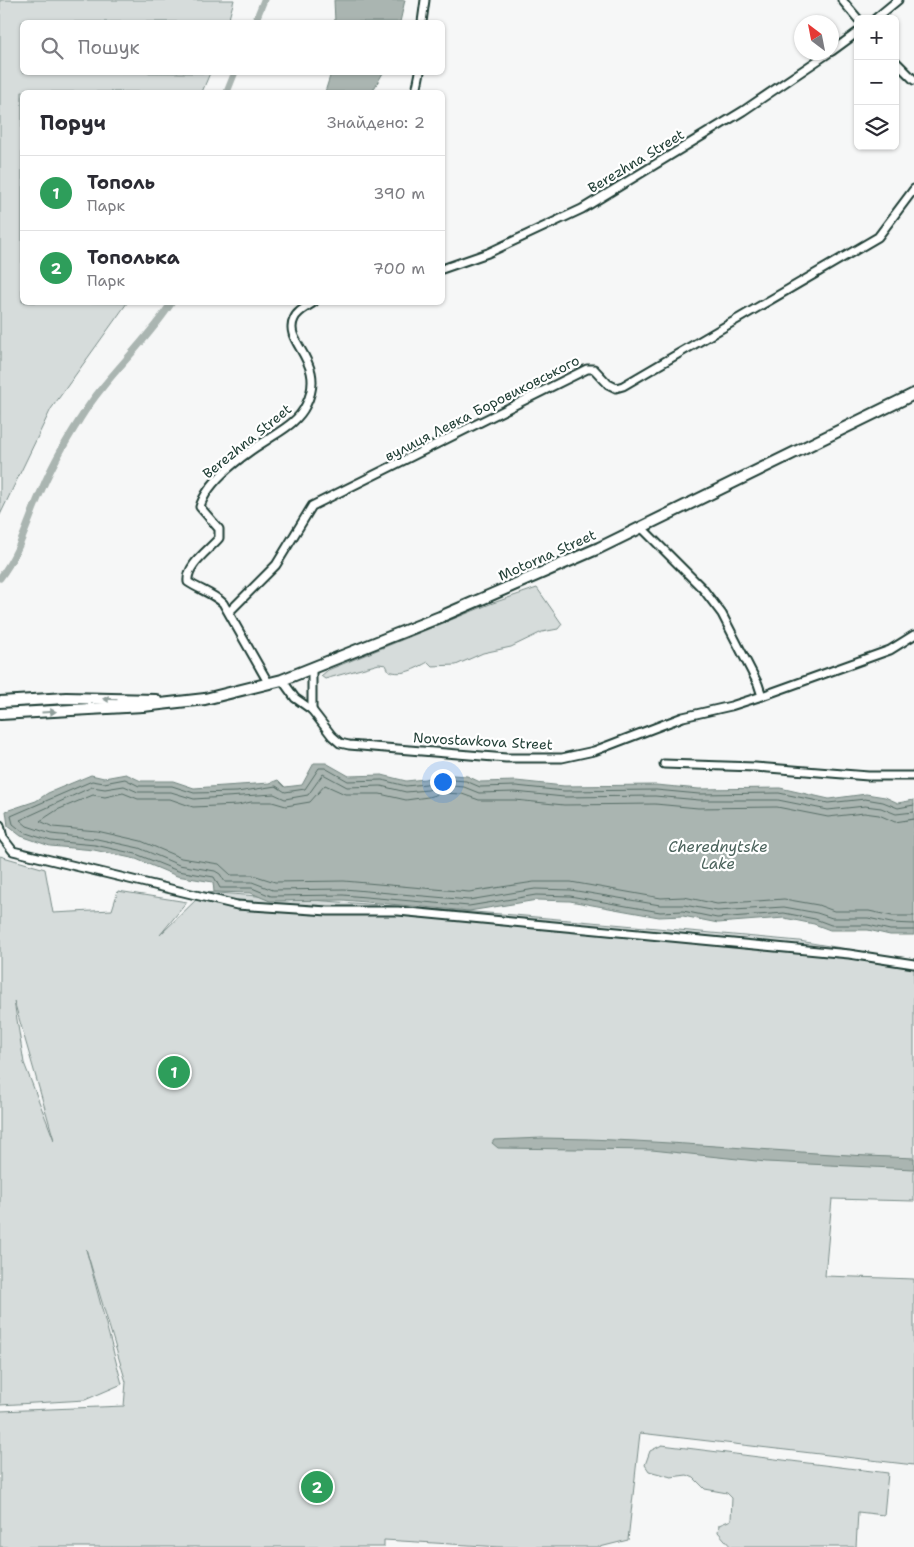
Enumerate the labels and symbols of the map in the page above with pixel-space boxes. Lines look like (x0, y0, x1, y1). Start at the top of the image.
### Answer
north arrow (794, 15, 839, 60)
street label: Berezhna Street (585, 125, 687, 197)
street label: вулиця Левка Боровиковського (382, 351, 582, 465)
street label: Berezhna Street (199, 400, 295, 482)
street label: Motorna Street (495, 525, 599, 585)
one-way arrow (102, 695, 118, 703)
one-way arrow (41, 707, 57, 715)
street label: Novostavkova Street (413, 728, 553, 754)
your location (430, 769, 456, 795)
water label: Cherednytske Lake (668, 837, 768, 874)
pin: 1 (158, 1053, 190, 1091)
pin: 2 (301, 1468, 333, 1506)

